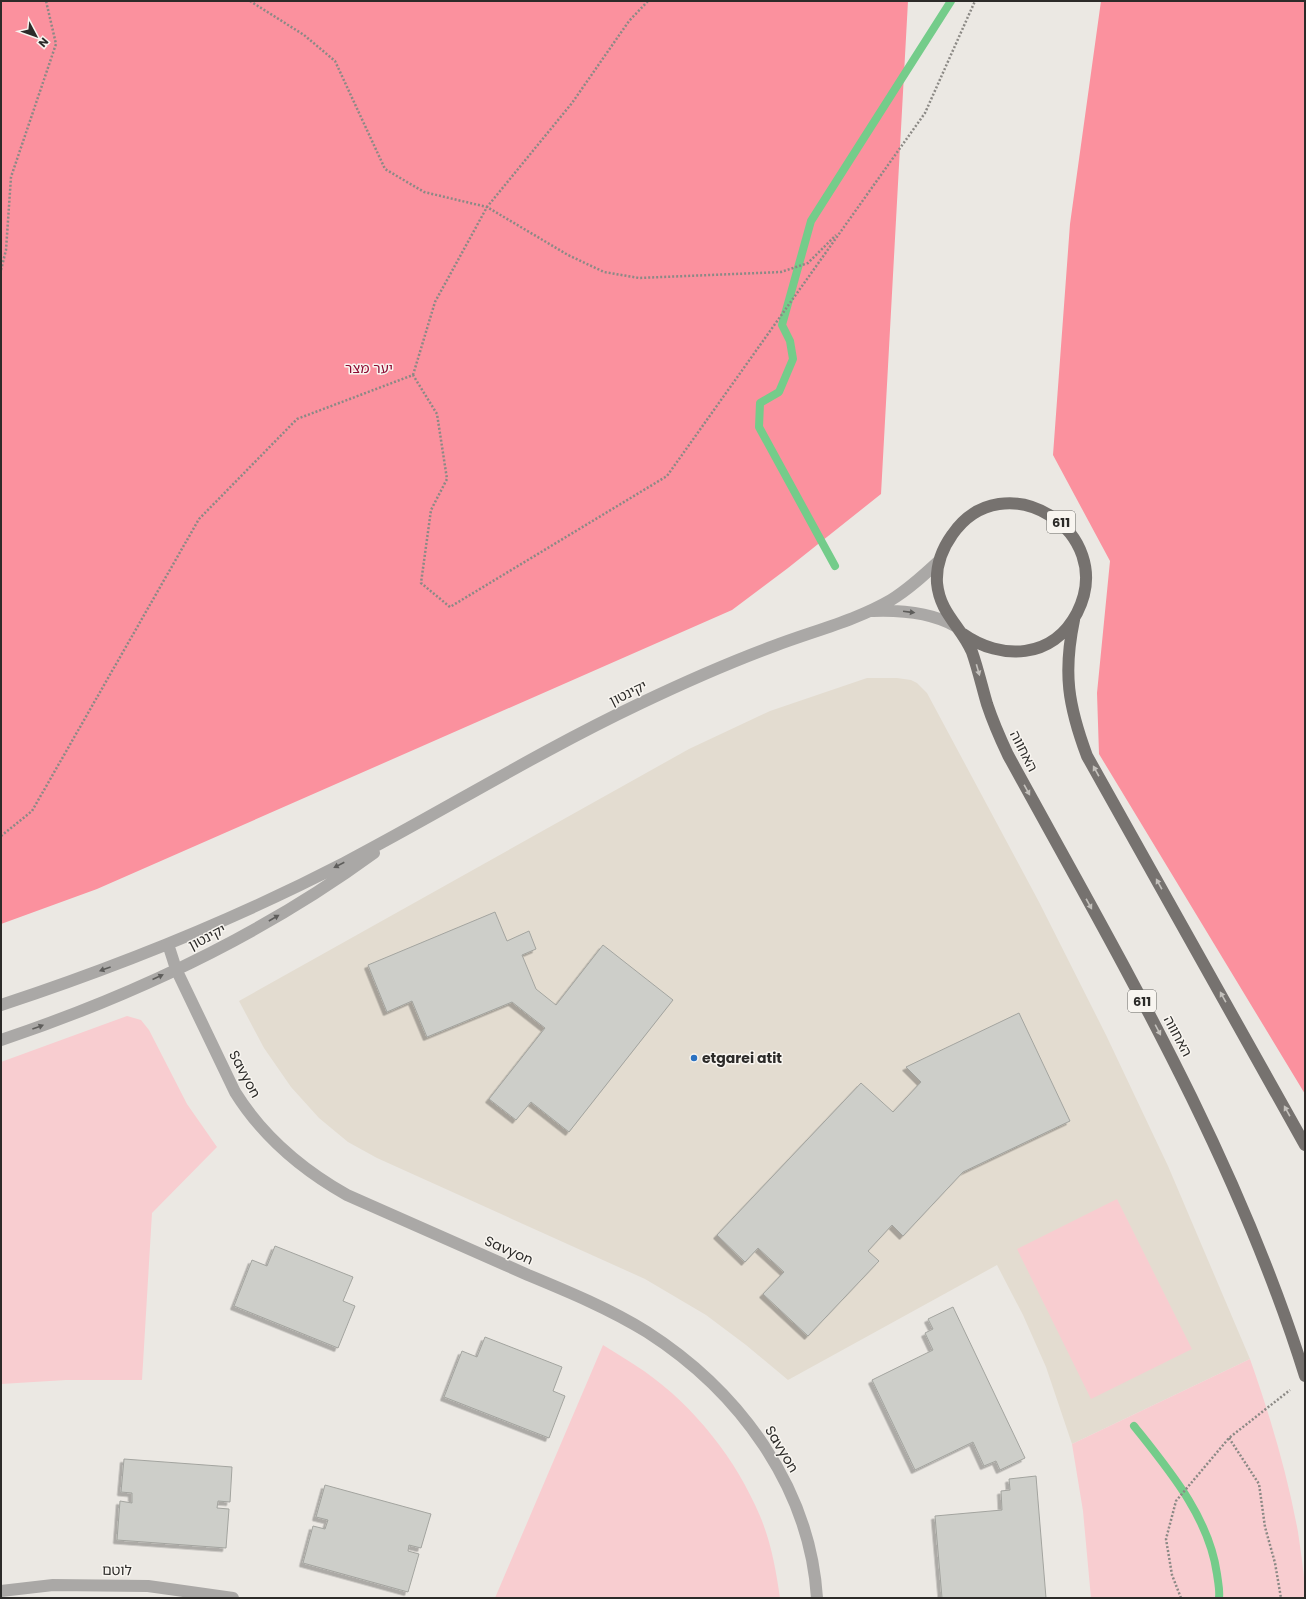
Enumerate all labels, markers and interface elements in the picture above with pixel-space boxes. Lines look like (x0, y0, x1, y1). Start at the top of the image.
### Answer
north arrow (16, 16, 56, 56)
text: N (35, 34, 52, 51)
park label: יער מצר (345, 358, 393, 378)
road number: 611 (1047, 511, 1075, 533)
one-way arrow (903, 609, 915, 615)
one-way arrow (975, 664, 981, 676)
street label: יקינטון (606, 675, 650, 711)
street label: האחווה (1005, 727, 1043, 775)
one-way arrow (1092, 765, 1099, 776)
one-way arrow (1023, 784, 1030, 796)
one-way arrow (333, 862, 344, 869)
one-way arrow (1156, 878, 1163, 890)
one-way arrow (1086, 898, 1092, 910)
one-way arrow (268, 914, 279, 921)
street label: יקינטון (185, 919, 229, 955)
one-way arrow (98, 967, 110, 973)
one-way arrow (152, 974, 164, 981)
road number: 611 (1128, 990, 1156, 1012)
one-way arrow (1219, 991, 1226, 1003)
street label: האחווה (1159, 1012, 1197, 1060)
one-way arrow (32, 1024, 44, 1030)
one-way arrow (1155, 1025, 1161, 1036)
street label: Savyon (224, 1047, 266, 1101)
place label: etgarei atit (702, 1048, 782, 1068)
marker: etgarei atit (689, 1053, 699, 1063)
one-way arrow (1283, 1105, 1290, 1116)
street label: Savyon (481, 1230, 537, 1270)
street label: Savyon (760, 1422, 804, 1476)
street label: לוטם (102, 1560, 132, 1580)

